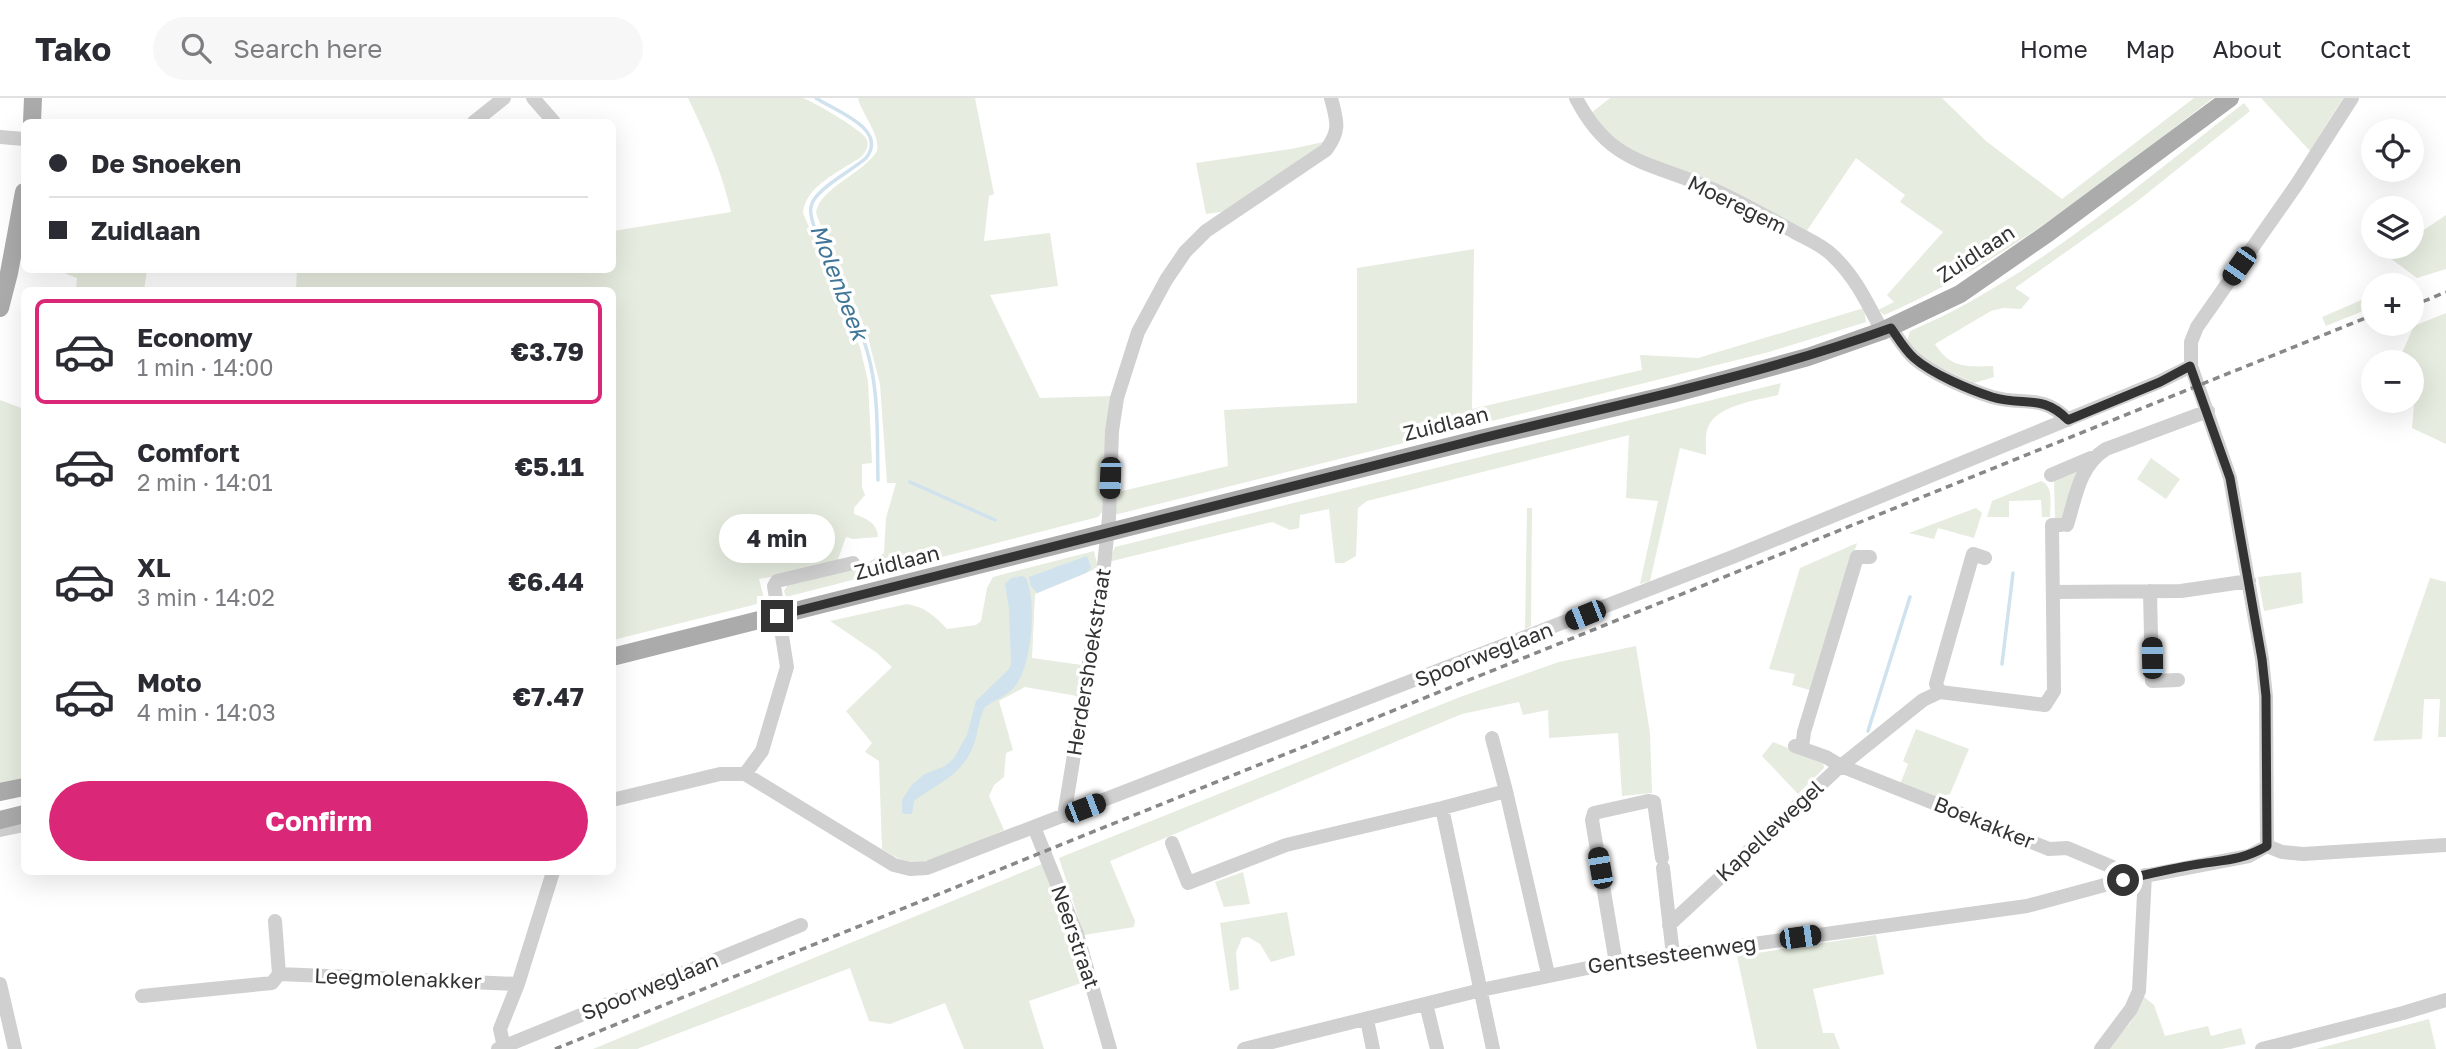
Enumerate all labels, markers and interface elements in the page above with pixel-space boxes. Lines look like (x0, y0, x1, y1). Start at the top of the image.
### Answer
search box (153, 17, 643, 80)
text: Tako (35, 29, 111, 68)
icon: search (177, 29, 215, 67)
text: Search here (233, 33, 382, 64)
text: Home (2020, 34, 2088, 63)
text: Map (2126, 34, 2175, 63)
text: About (2213, 34, 2282, 63)
text: Contact (2320, 34, 2411, 63)
map controls (2361, 119, 2424, 413)
button: locate (2361, 119, 2424, 182)
text: De Snoeken (91, 148, 241, 179)
street label: Moeregem (1684, 169, 1791, 239)
button: layers (2361, 196, 2424, 259)
text: Zuidlaan (91, 215, 201, 246)
street label: Zuidlaan (1932, 219, 2019, 288)
water label: Molenbeek (805, 220, 876, 345)
car (2219, 243, 2260, 289)
button: + (2361, 273, 2424, 336)
icon: car (53, 320, 116, 383)
text: Economy (137, 322, 253, 353)
text: €3.79 (511, 336, 584, 367)
button: − (2361, 350, 2424, 413)
text: 1 min · 14:00 (137, 353, 274, 381)
street label: Zuidlaan (1401, 400, 1491, 446)
icon: car (53, 435, 116, 498)
text: Comfort (137, 437, 240, 468)
text: €5.11 (515, 451, 584, 482)
car (1099, 457, 1122, 499)
text: 2 min · 14:01 (137, 468, 273, 496)
callout: 4 min (719, 514, 835, 564)
text: 4 min (747, 524, 807, 552)
street label: Zuidlaan (852, 539, 942, 585)
icon: car (53, 550, 116, 613)
text: XL (137, 552, 171, 583)
text: €6.44 (508, 566, 584, 597)
street label: Herdershoekstraat (1060, 566, 1116, 757)
text: 3 min · 14:02 (137, 583, 275, 611)
car (1562, 597, 1609, 633)
route end (761, 600, 793, 632)
street label: Spoorweglaan (1411, 616, 1556, 692)
car (2142, 637, 2163, 679)
icon: car (53, 665, 116, 728)
text: Moto (137, 667, 202, 698)
text: €7.47 (513, 681, 584, 712)
text: 4 min · 14:03 (137, 698, 276, 726)
street label: Kapellewegel (1710, 774, 1828, 887)
button: Confirm (49, 781, 588, 861)
street label: Boekakker (1930, 790, 2038, 854)
car (1062, 791, 1109, 825)
car (1587, 845, 1614, 891)
route start (2107, 864, 2139, 896)
street label: Neerstraat (1046, 881, 1106, 992)
car (1778, 924, 1823, 950)
street label: Gentsesteenweg (1586, 929, 1758, 979)
street label: Spoorweglaan (577, 947, 722, 1025)
street label: Leegmolenakker (314, 962, 482, 994)

